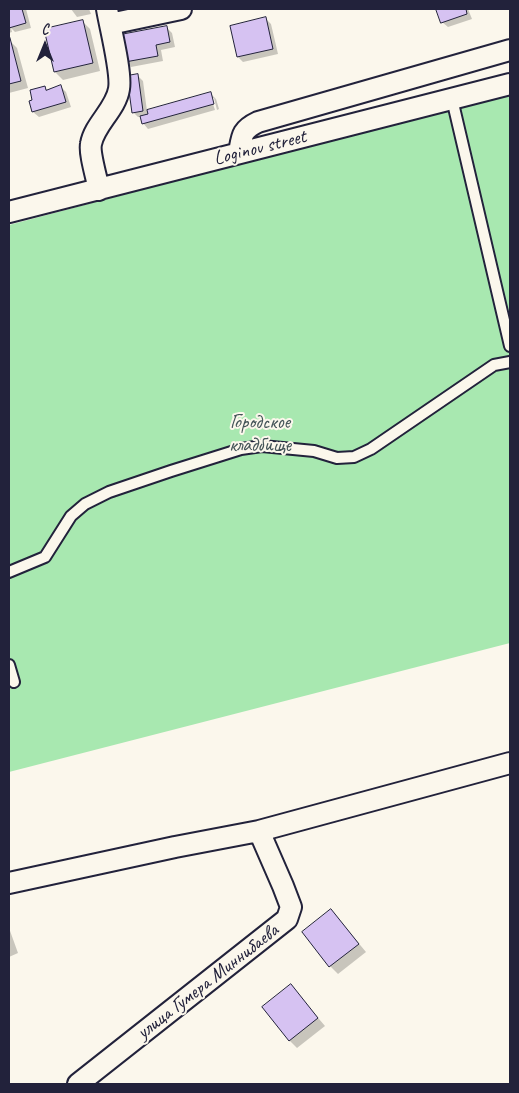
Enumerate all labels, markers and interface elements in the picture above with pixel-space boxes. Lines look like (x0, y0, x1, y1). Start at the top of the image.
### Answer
north arrow (20, 20, 70, 70)
text: С (42, 21, 48, 38)
street label: Loginov street (211, 125, 309, 171)
park label: Городское кладбище (229, 411, 291, 458)
street label: улица Гумера Миннибаева (132, 919, 284, 1045)

